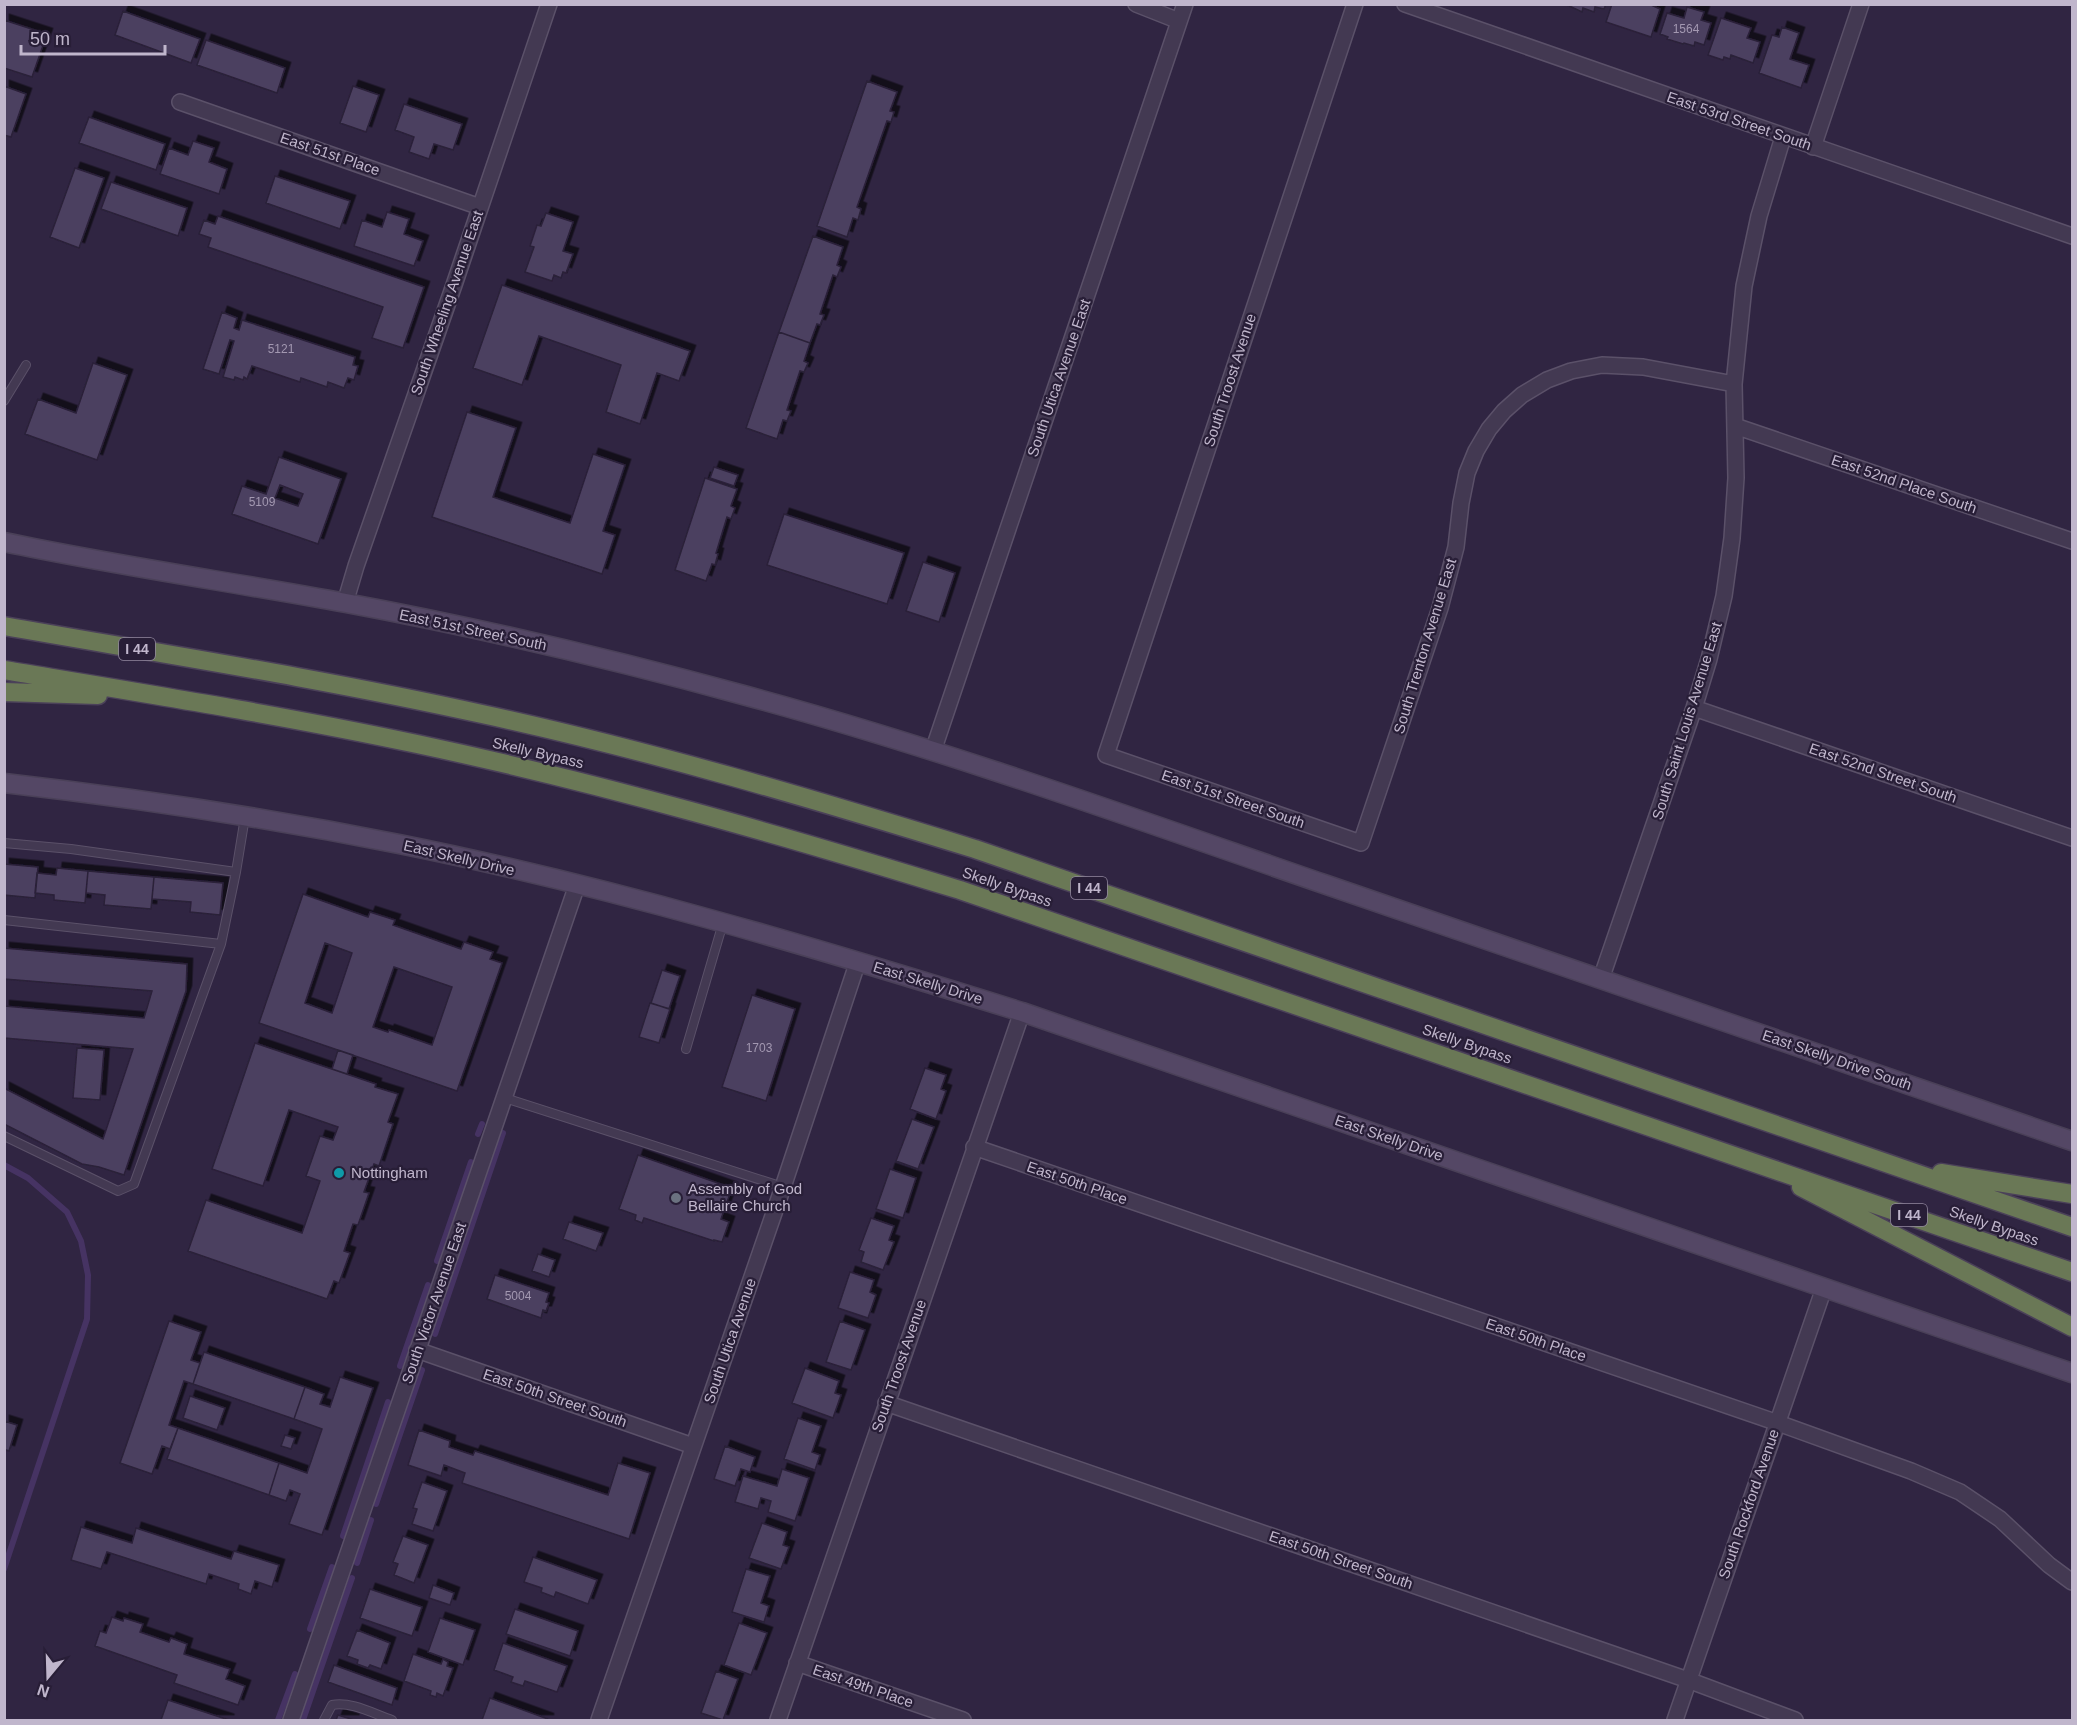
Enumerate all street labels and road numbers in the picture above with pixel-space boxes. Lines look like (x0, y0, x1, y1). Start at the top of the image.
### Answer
street label: East 53rd Street South (1665, 88, 1814, 153)
street label: East 51st Place (278, 129, 382, 179)
street label: South Wheeling Avenue East (407, 208, 486, 397)
street label: South Utica Avenue East (1024, 296, 1094, 459)
street label: South Troost Avenue (1200, 311, 1259, 449)
street label: East 52nd Place South (1829, 451, 1979, 516)
street label: South Trenton Avenue East (1390, 555, 1460, 736)
street label: East 51st Street South (398, 606, 548, 653)
street label: South Saint Louis Avenue East (1648, 619, 1725, 822)
road number: I 44 (119, 638, 155, 660)
street label: Skelly Bypass (491, 734, 586, 771)
street label: East 52nd Street South (1807, 739, 1959, 806)
street label: East 51st Street South (1159, 766, 1307, 831)
street label: East Skelly Drive (402, 836, 516, 879)
street label: Skelly Bypass (960, 863, 1054, 910)
road number: I 44 (1071, 877, 1107, 899)
street label: East Skelly Drive (871, 958, 985, 1007)
street label: Skelly Bypass (1420, 1020, 1514, 1067)
street label: East Skelly Drive South (1760, 1026, 1914, 1093)
street label: East Skelly Drive (1333, 1111, 1446, 1164)
street label: East 50th Place (1025, 1157, 1130, 1208)
street label: Skelly Bypass (1947, 1202, 2041, 1249)
road number: I 44 (1891, 1204, 1927, 1226)
street label: South Victor Avenue East (398, 1219, 469, 1386)
street label: South Utica Avenue (700, 1276, 759, 1406)
street label: South Troost Avenue (868, 1297, 929, 1434)
street label: East 50th Place (1484, 1314, 1589, 1365)
street label: East 50th Street South (481, 1365, 629, 1430)
street label: South Rockford Avenue (1715, 1427, 1782, 1581)
street label: East 50th Street South (1267, 1527, 1415, 1592)
street label: East 49th Place (811, 1660, 916, 1711)

